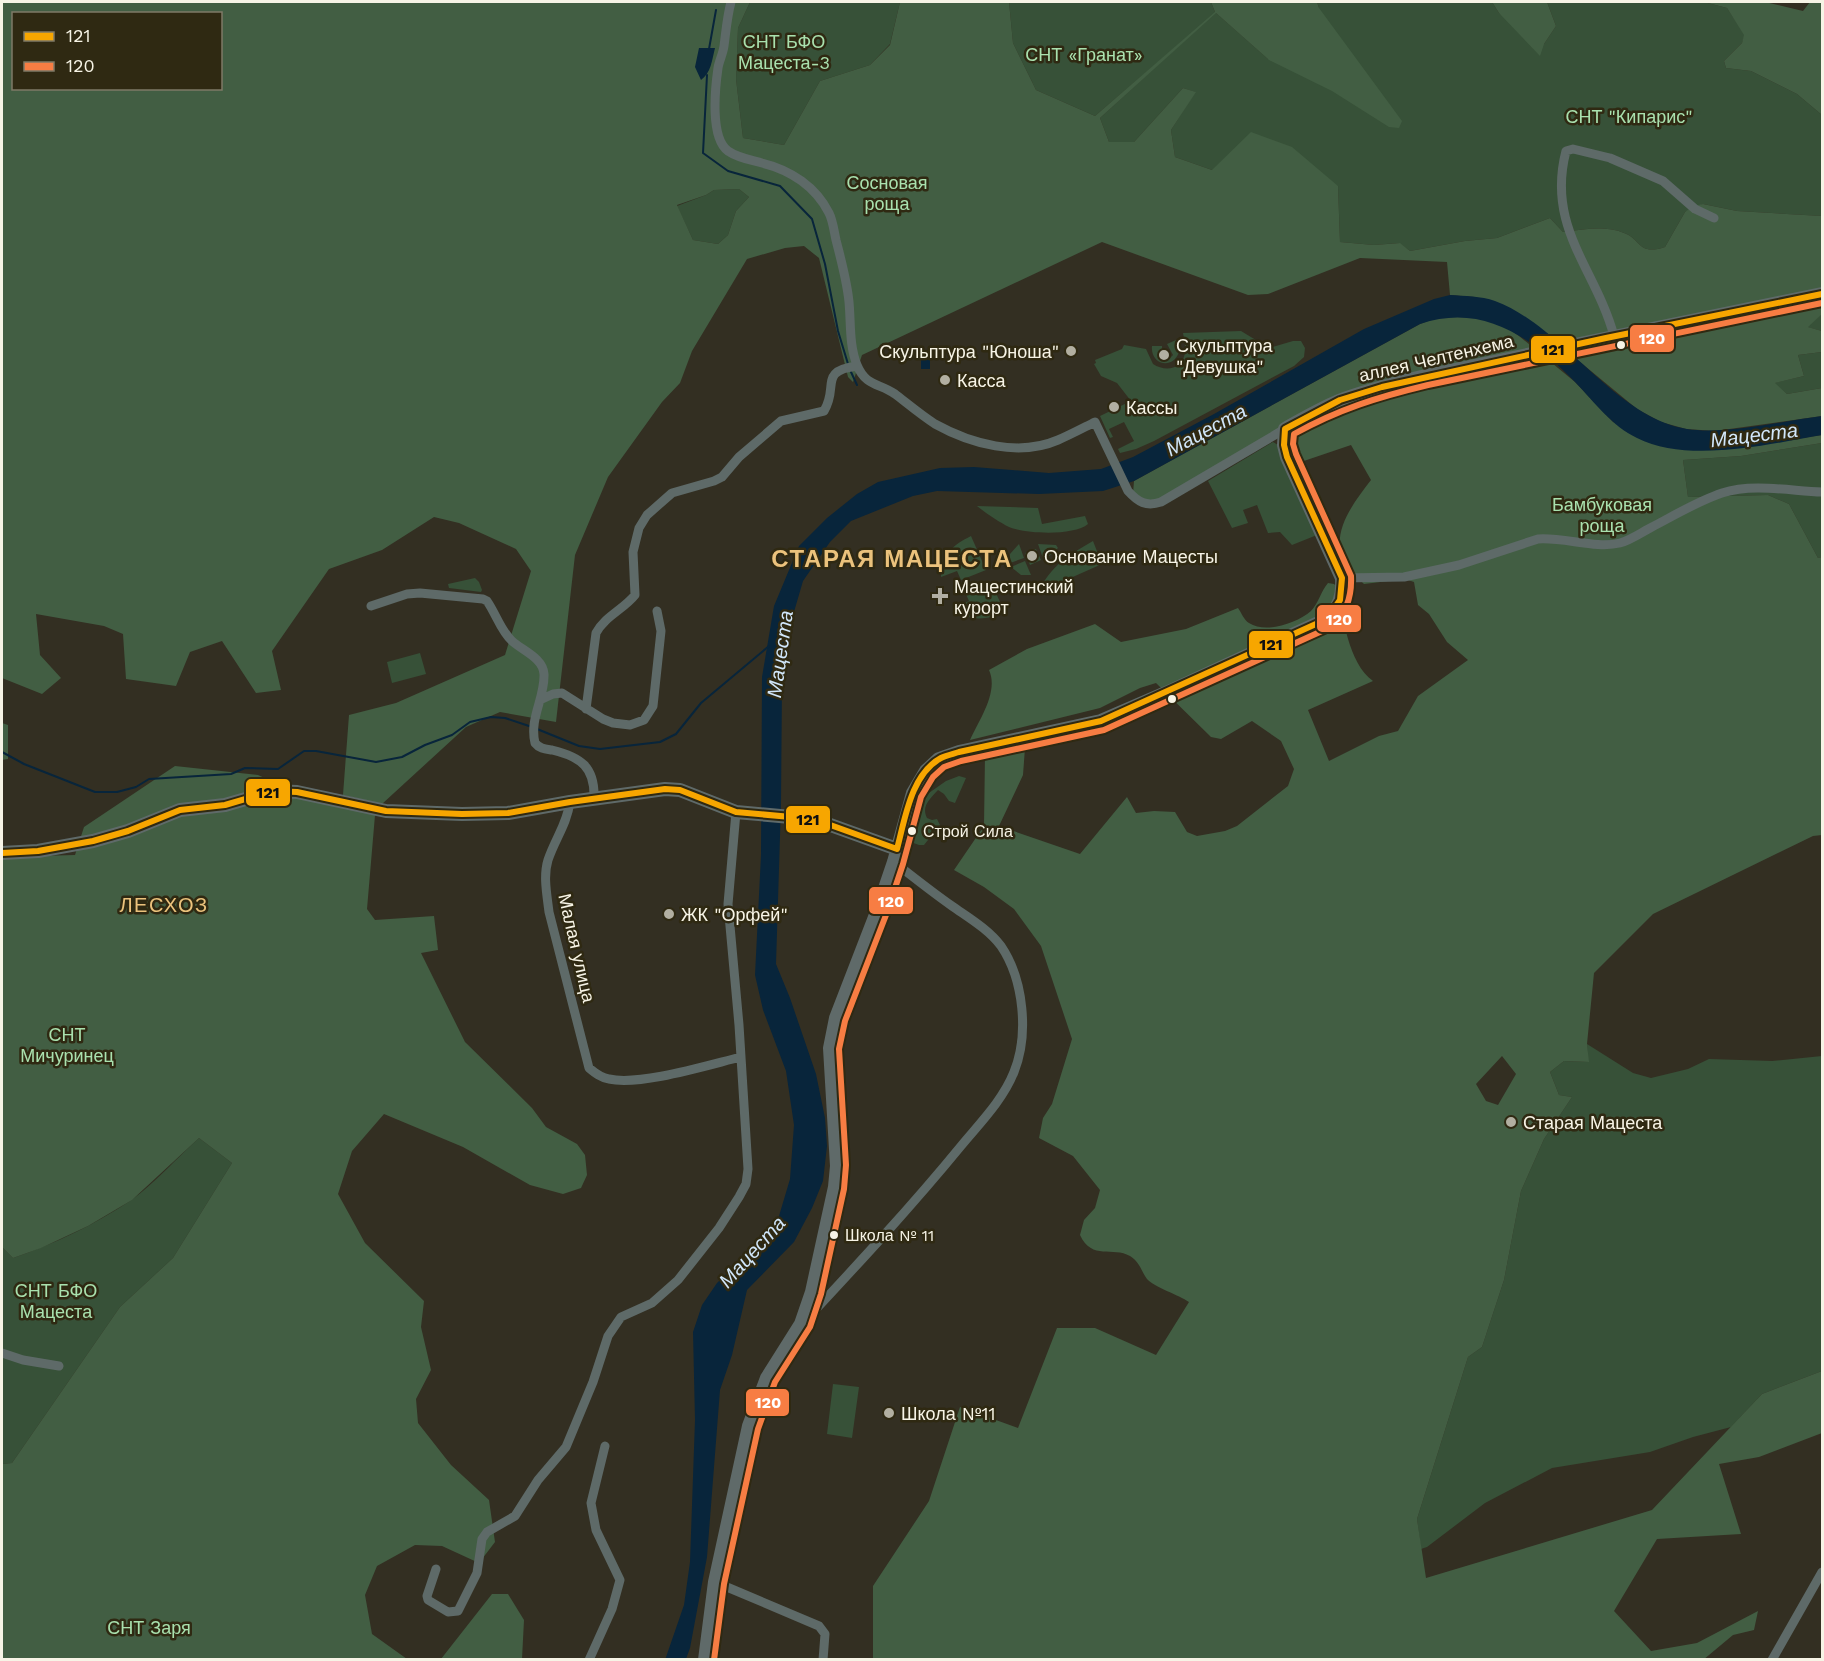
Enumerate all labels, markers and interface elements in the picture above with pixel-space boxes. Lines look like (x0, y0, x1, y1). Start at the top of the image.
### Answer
legend (12, 12, 222, 90)
text: 121 (66, 25, 91, 46)
park label: СНТ БФО Мацеста-3 (738, 31, 830, 73)
park label: СНТ «Гранат» (1025, 44, 1143, 65)
text: 120 (66, 55, 95, 76)
park label: СНТ "Кипарис" (1565, 106, 1693, 127)
park label: Сосновая роща (846, 172, 928, 214)
line badge: 120 (1629, 324, 1675, 353)
text: 120 (1639, 329, 1665, 348)
street label: аллея Челтенхема (1357, 330, 1516, 386)
place label: Скульптура "Девушка" (1176, 335, 1274, 377)
line badge: 121 (1530, 335, 1576, 364)
unlabelled marker (1615, 339, 1627, 351)
text: 121 (1541, 340, 1565, 359)
place label: Скульптура "Юноша" (879, 341, 1059, 362)
marker: Скульптура "Юноша" (1064, 344, 1078, 358)
marker: Скульптура "Девушка" (1157, 348, 1171, 362)
place label: Касса (957, 370, 1006, 391)
marker: Касса (938, 373, 952, 387)
place label: Кассы (1126, 397, 1177, 418)
water label: Мацеста (1162, 399, 1250, 461)
marker: Кассы (1107, 400, 1121, 414)
water label: Мацеста (1709, 418, 1799, 452)
park label: Бамбуковая роща (1552, 494, 1652, 536)
district label: СТАРАЯ МАЦЕСТА (771, 545, 1013, 573)
place label: Основание Мацесты (1044, 546, 1218, 567)
marker: Основание Мацесты (1025, 549, 1039, 563)
place label: Мацестинский курорт (954, 576, 1074, 618)
marker: Мацестинский курорт (931, 587, 949, 605)
line badge: 120 (1316, 604, 1362, 633)
water label: Мацеста (762, 609, 798, 699)
text: 120 (1326, 610, 1352, 629)
line badge: 121 (1248, 630, 1294, 659)
text: 121 (1259, 635, 1283, 654)
unlabelled marker (1166, 693, 1178, 705)
line badge: 121 (245, 778, 291, 807)
text: 121 (256, 783, 280, 802)
line badge: 121 (785, 805, 831, 834)
text: 121 (796, 810, 820, 829)
place label: Строй Сила (923, 822, 1013, 841)
marker: Строй Сила (906, 825, 918, 837)
line badge: 120 (868, 886, 914, 915)
street label: Малая улица (554, 892, 600, 1005)
text: 120 (878, 892, 904, 911)
district label: ЛЕСХОЗ (119, 893, 209, 917)
place label: ЖК "Орфей" (681, 904, 788, 925)
marker: ЖК "Орфей" (662, 907, 676, 921)
park label: СНТ Мичуринец (20, 1024, 114, 1066)
place label: Старая Мацеста (1523, 1112, 1663, 1133)
marker: Старая Мацеста (1504, 1115, 1518, 1129)
water label: Мацеста (714, 1211, 790, 1293)
place label: Школа № 11 (845, 1226, 934, 1245)
marker: Школа № 11 (828, 1229, 840, 1241)
park label: СНТ БФО Мацеста (15, 1280, 97, 1322)
line badge: 120 (745, 1388, 790, 1417)
text: 120 (755, 1393, 781, 1412)
place label: Школа №11 (901, 1403, 996, 1424)
marker: Школа №11 (882, 1406, 896, 1420)
park label: СНТ Заря (107, 1617, 191, 1638)

